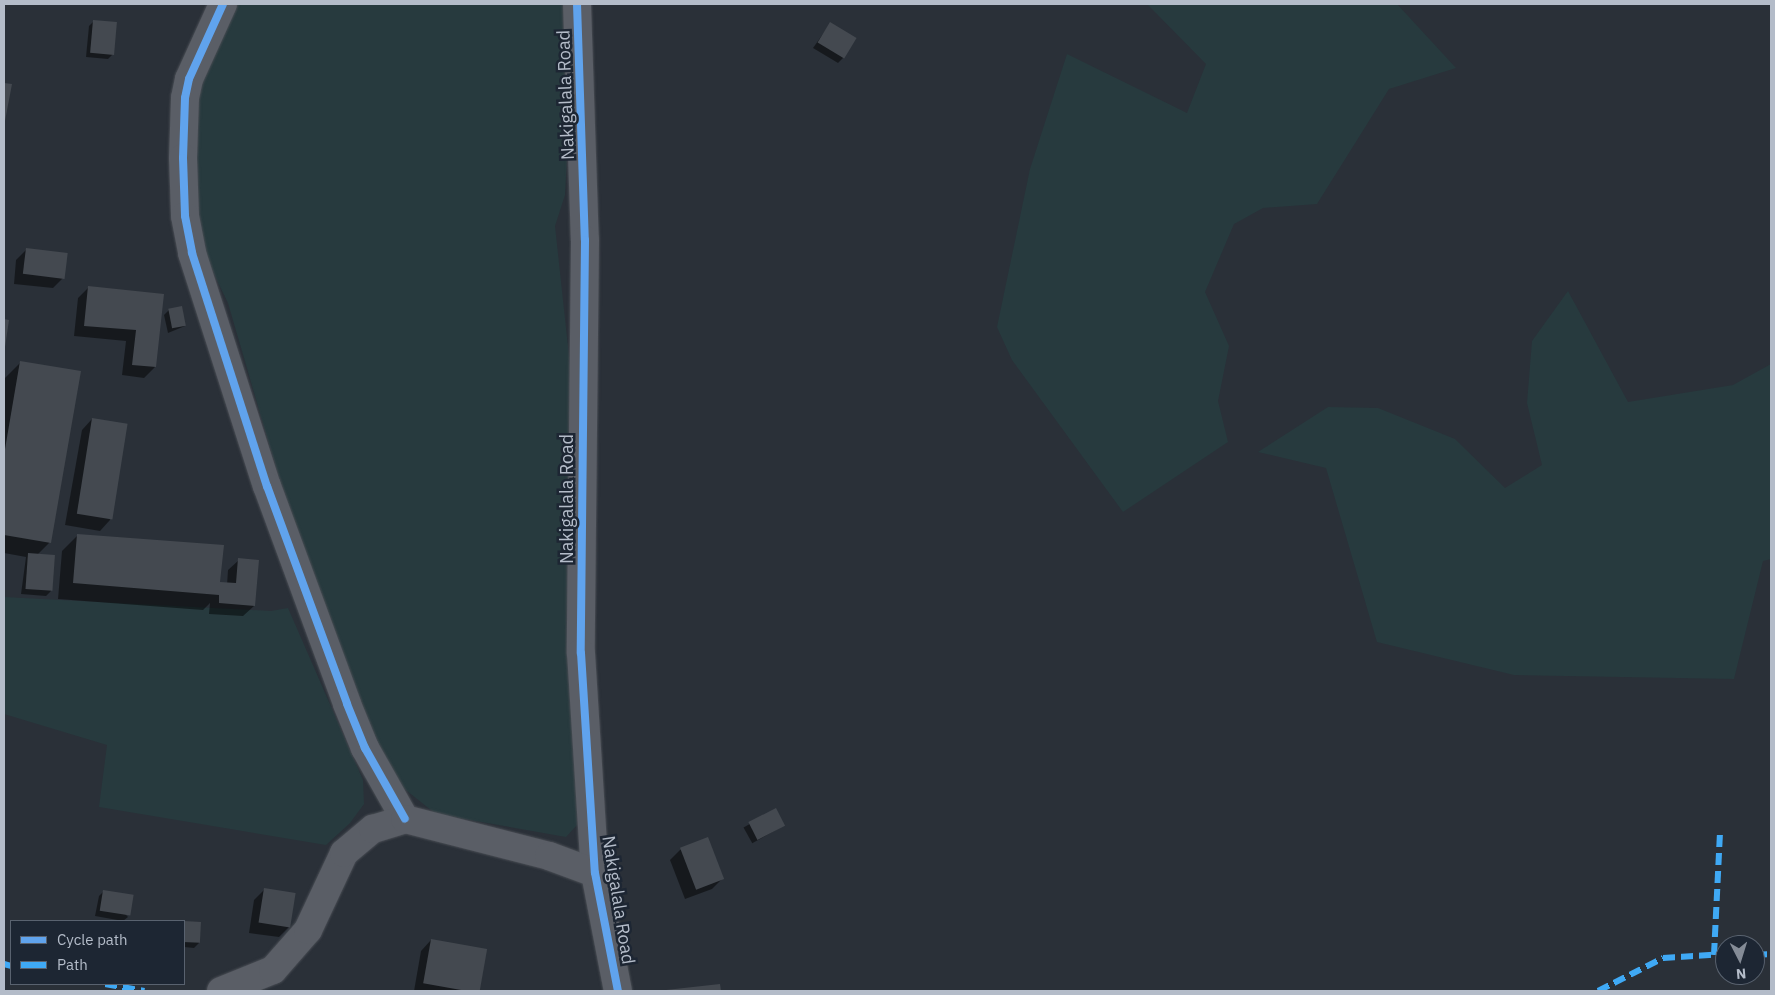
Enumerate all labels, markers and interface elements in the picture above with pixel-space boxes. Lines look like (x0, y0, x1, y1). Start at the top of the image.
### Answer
street label: Nakigalala Road (553, 30, 579, 160)
street label: Nakigalala Road (556, 434, 578, 564)
street label: Nakigalala Road (597, 834, 639, 966)
legend (10, 920, 185, 985)
text: Cycle path (57, 930, 128, 949)
north arrow (1715, 935, 1765, 985)
text: Path (57, 955, 88, 974)
text: N (1735, 965, 1747, 983)

